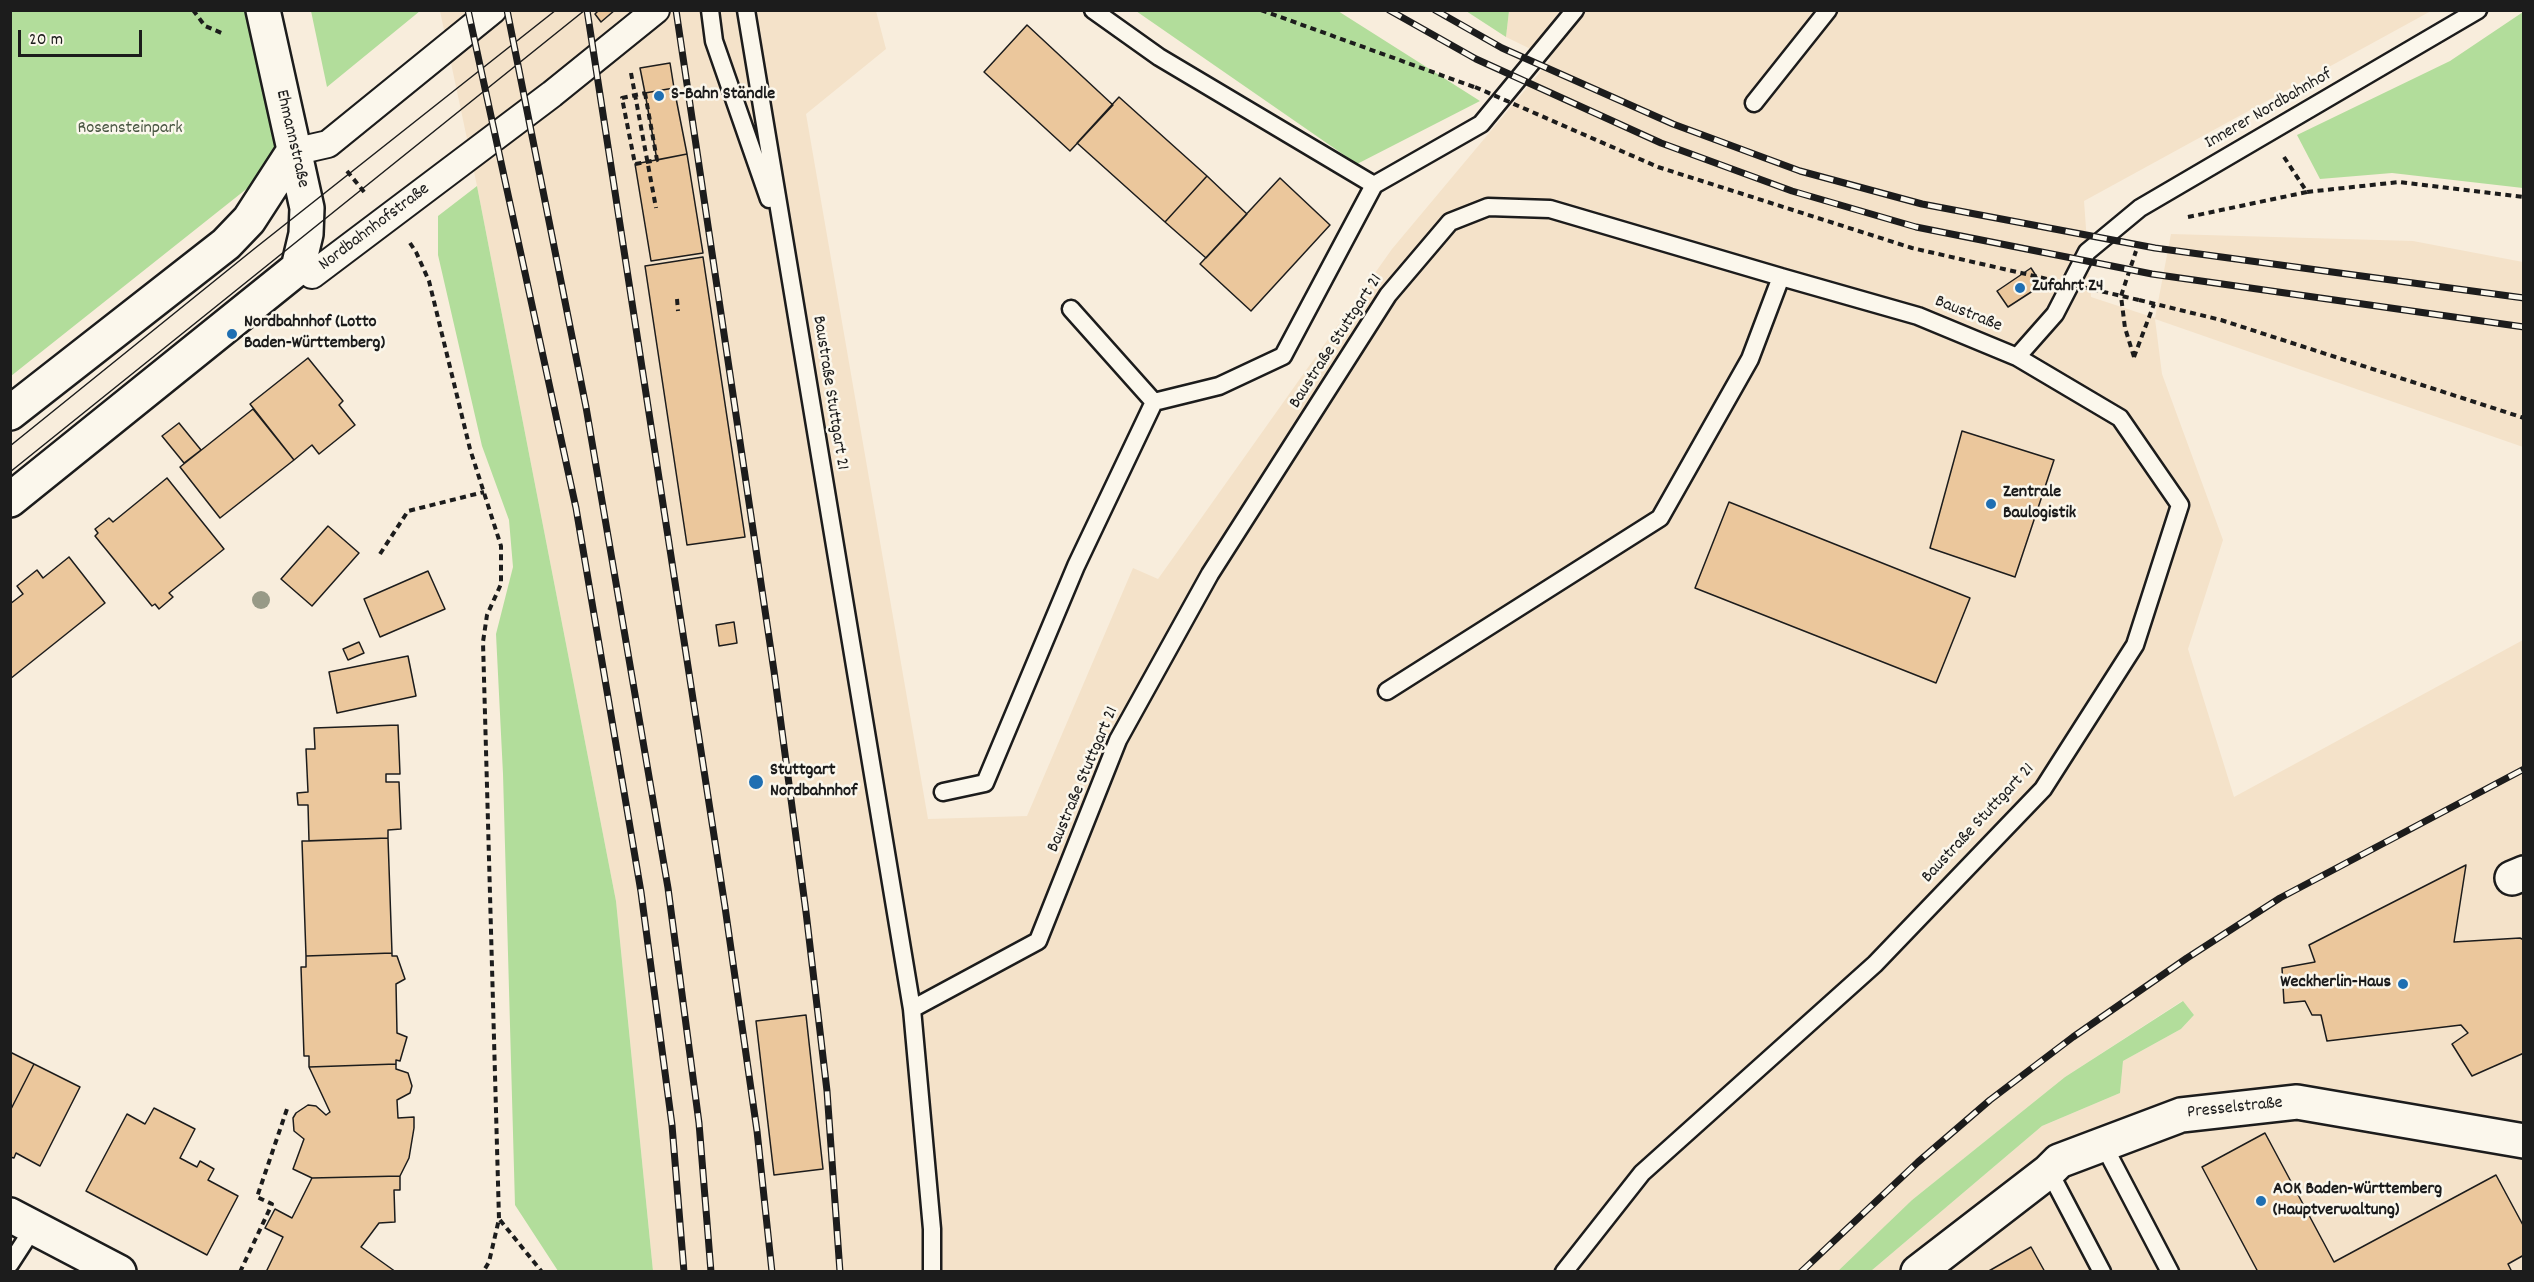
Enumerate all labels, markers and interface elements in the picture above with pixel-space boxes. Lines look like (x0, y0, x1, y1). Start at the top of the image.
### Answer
scale bar (21, 18, 146, 56)
text: 20 m (29, 28, 63, 53)
street label: Innerer Nordbahnhof (2202, 65, 2336, 155)
place label: S-Bahn Ständle (671, 85, 775, 107)
street label: Ehmannstraße (269, 88, 313, 190)
marker: S-Bahn Ständle (652, 89, 666, 103)
park label: Rosensteinpark (77, 119, 183, 141)
street label: Nordbahnhofstraße (315, 179, 435, 277)
street label: Baustraße Stuttgart 21 (1285, 271, 1389, 413)
place label: Zufahrt Z4 (2032, 277, 2104, 299)
marker: Zufahrt Z4 (2013, 281, 2027, 295)
street label: Baustraße (1931, 292, 2005, 338)
place label: Nordbahnhof (Lotto Baden-Württemberg) (244, 313, 385, 356)
street label: Baustraße Stuttgart 21 (806, 314, 852, 472)
marker: Nordbahnhof (Lotto Baden-Württemberg) (225, 327, 239, 341)
place label: Zentrale Baulogistik (2003, 483, 2076, 526)
marker: Zentrale Baulogistik (1984, 497, 1998, 511)
street label: Baustraße Stuttgart 21 (1044, 704, 1124, 856)
street label: Baustraße Stuttgart 21 (1918, 760, 2040, 888)
place label: Stuttgart Nordbahnhof (770, 761, 857, 804)
marker: Stuttgart Nordbahnhof (747, 773, 765, 791)
place label: Weckherlin-Haus (2280, 973, 2391, 995)
marker: Weckherlin-Haus (2396, 977, 2410, 991)
street label: Presselstraße (2186, 1093, 2284, 1125)
place label: AOK Baden-Württemberg (Hauptverwaltung) (2273, 1180, 2442, 1222)
marker: AOK Baden-Württemberg (Hauptverwaltung) (2254, 1194, 2268, 1208)

